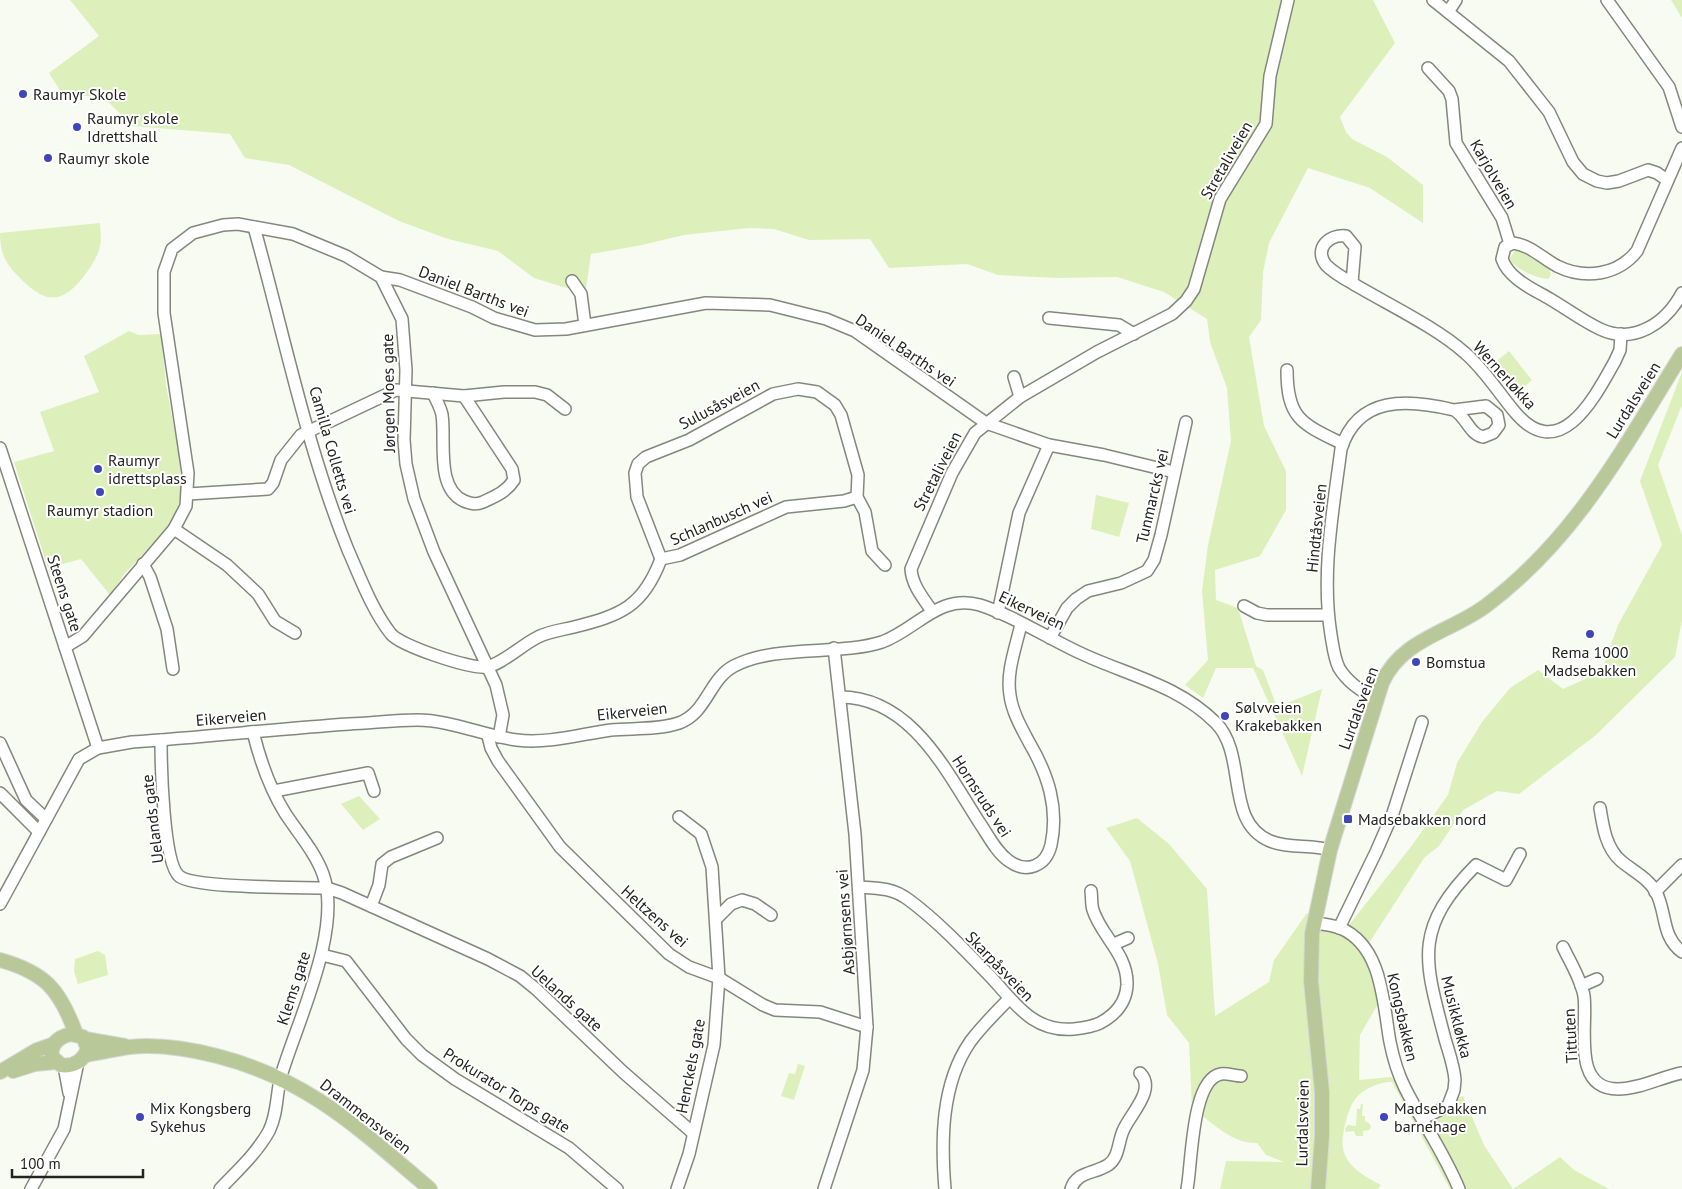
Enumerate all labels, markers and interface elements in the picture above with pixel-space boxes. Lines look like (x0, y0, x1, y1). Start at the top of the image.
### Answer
place label: Raumyr Skole (33, 84, 126, 104)
marker: Raumyr Skole (17, 88, 29, 100)
place label: Raumyr skole Idrettshall (87, 108, 179, 146)
street label: Stretaliveien (1196, 117, 1256, 203)
marker: Raumyr skole Idrettshall (71, 121, 83, 133)
street label: Karjolveien (1466, 136, 1522, 212)
place label: Raumyr skole (58, 148, 150, 168)
marker: Raumyr skole (42, 152, 54, 164)
street label: Daniel Barths vei (416, 261, 532, 321)
street label: Daniel Barths vei (852, 309, 960, 391)
street label: Jørgen Moes gate (377, 333, 399, 454)
street label: Wernerløkka (1469, 337, 1541, 413)
street label: Lurdalsveien (1602, 358, 1664, 442)
street label: Sulusåsveien (675, 374, 763, 434)
street label: Camilla Colletts vei (305, 384, 361, 516)
street label: Stretaliveien (908, 428, 966, 514)
street label: Tunmarcks vei (1131, 447, 1173, 545)
place label: Raumyr idrettsplass (108, 450, 187, 488)
marker: Raumyr idrettsplass (92, 463, 104, 475)
street label: Hindtåsveien (1301, 483, 1331, 573)
marker: Raumyr stadion (94, 486, 106, 498)
street label: Schlanbusch vei (667, 487, 775, 549)
place label: Raumyr stadion (47, 500, 153, 520)
street label: Steens gate (43, 552, 87, 634)
street label: Eikerveien (996, 586, 1068, 634)
marker: Rema 1000 Madsebakken (1584, 628, 1596, 640)
place label: Rema 1000 Madsebakken (1544, 642, 1636, 680)
place label: Bomstua (1426, 652, 1486, 672)
marker: Bomstua (1410, 656, 1422, 668)
street label: Lurdalsveien (1334, 664, 1382, 752)
street label: Eikerveien (596, 697, 668, 725)
place label: Sølvveien Krakebakken (1235, 697, 1322, 735)
street label: Eikerveien (195, 704, 267, 730)
marker: Sølvveien Krakebakken (1219, 710, 1231, 722)
street label: Hornsruds vei (948, 751, 1016, 841)
street label: Uelands gate (137, 773, 167, 865)
place label: Madsebakken nord (1358, 809, 1486, 829)
marker: Madsebakken nord (1342, 813, 1354, 825)
street label: Asbjørnsens vei (831, 868, 859, 976)
street label: Heltzens vei (617, 881, 693, 951)
street label: Skarpåsveien (962, 927, 1038, 1005)
street label: Klems gate (272, 949, 314, 1027)
street label: Uelands gate (527, 961, 607, 1035)
street label: Kongsbakken (1383, 971, 1423, 1063)
street label: Musikkløkka (1437, 974, 1477, 1060)
street label: Tittuten (1559, 1008, 1581, 1064)
street label: Henckels gate (671, 1017, 709, 1115)
street label: Prokurator Torps gate (440, 1043, 574, 1137)
street label: Drammensveien (316, 1074, 416, 1158)
street label: Lurdalsveien (1291, 1079, 1313, 1167)
place label: Mix Kongsberg Sykehus (150, 1098, 251, 1136)
place label: Madsebakken barnehage (1394, 1098, 1487, 1136)
marker: Mix Kongsberg Sykehus (134, 1111, 146, 1123)
marker: Madsebakken barnehage (1378, 1111, 1390, 1123)
scale bar (12, 1146, 144, 1178)
text: 100 m (20, 1154, 61, 1173)

